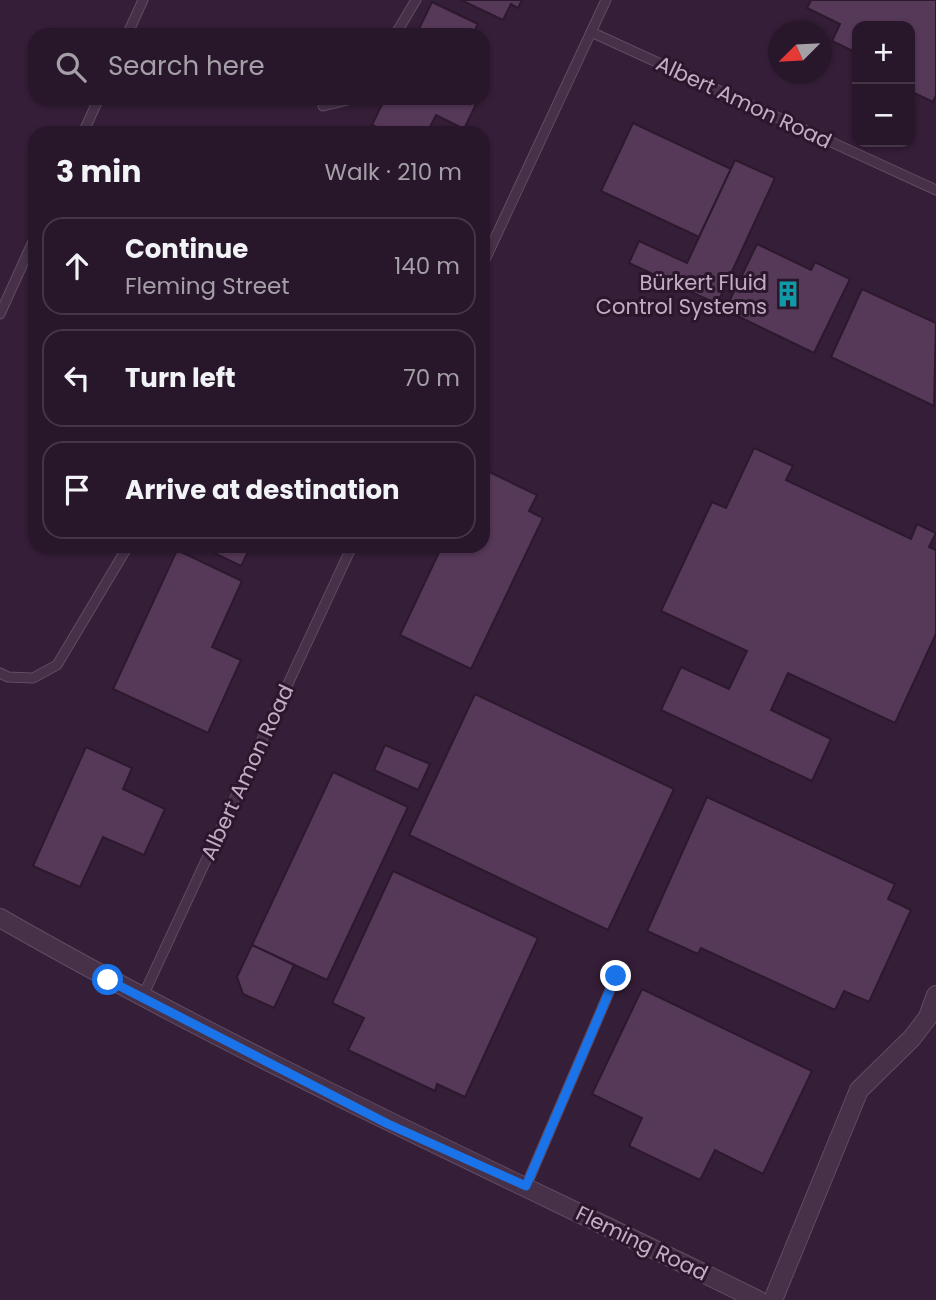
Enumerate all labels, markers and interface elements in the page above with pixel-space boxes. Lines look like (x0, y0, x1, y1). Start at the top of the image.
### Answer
north arrow (768, 21, 831, 84)
map controls (852, 21, 915, 147)
button: + (852, 21, 915, 84)
search box (28, 28, 490, 105)
icon: search (52, 48, 90, 86)
text: Search here (108, 48, 265, 84)
street label: Albert Amon Road (652, 49, 836, 155)
button: − (852, 84, 915, 147)
text: 3 min (56, 150, 141, 193)
text: Walk · 210 m (324, 156, 462, 188)
text: Continue (125, 231, 248, 267)
icon: ahead (58, 247, 96, 285)
text: 140 m (394, 250, 460, 282)
place label: Bürkert Fluid Control Systems (596, 268, 767, 321)
text: Fleming Street (125, 270, 290, 302)
building icon: Bürkert Fluid Control Systems (773, 279, 803, 309)
icon: left (58, 359, 96, 397)
text: Turn left (125, 360, 236, 396)
text: 70 m (403, 362, 460, 394)
icon: arrive (58, 471, 96, 509)
text: Arrive at destination (125, 472, 400, 508)
street label: Albert Amon Road (194, 680, 300, 864)
route end (600, 960, 631, 991)
route start (92, 964, 123, 995)
street label: Fleming Road (571, 1199, 713, 1287)

